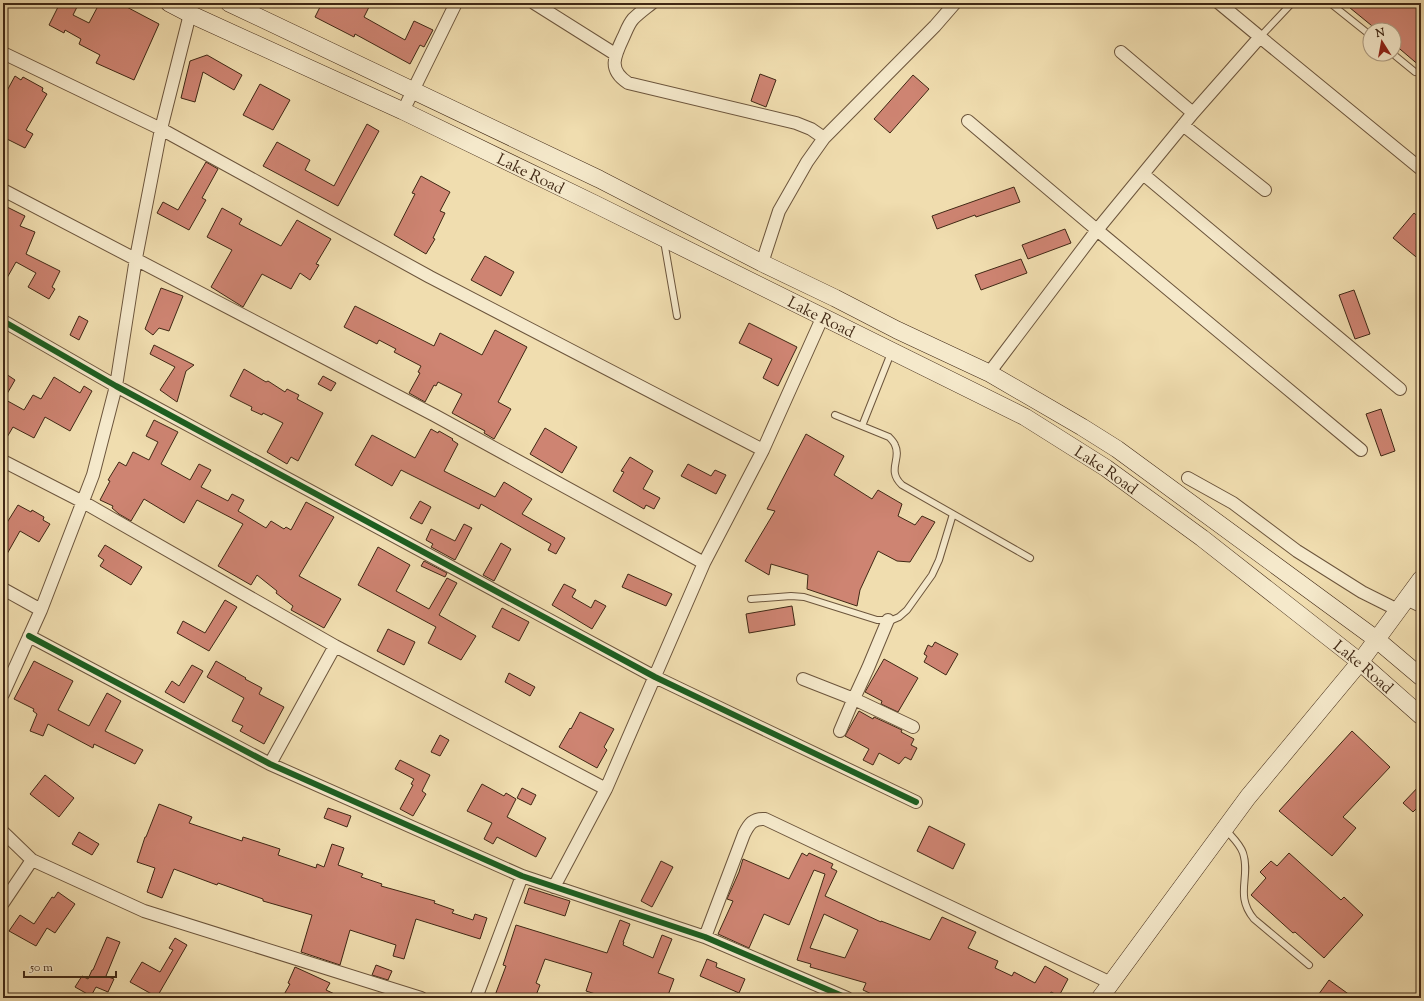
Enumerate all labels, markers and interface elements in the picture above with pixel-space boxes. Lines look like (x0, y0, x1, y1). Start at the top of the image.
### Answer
north arrow (1362, 22, 1402, 62)
text: N (1373, 24, 1386, 42)
street label: Lake Road (492, 149, 568, 201)
street label: Lake Road (783, 292, 858, 345)
street label: Lake Road (1069, 442, 1142, 501)
street label: Lake Road (1327, 636, 1397, 700)
scale bar (24, 953, 116, 979)
text: 50 m (29, 959, 53, 977)

